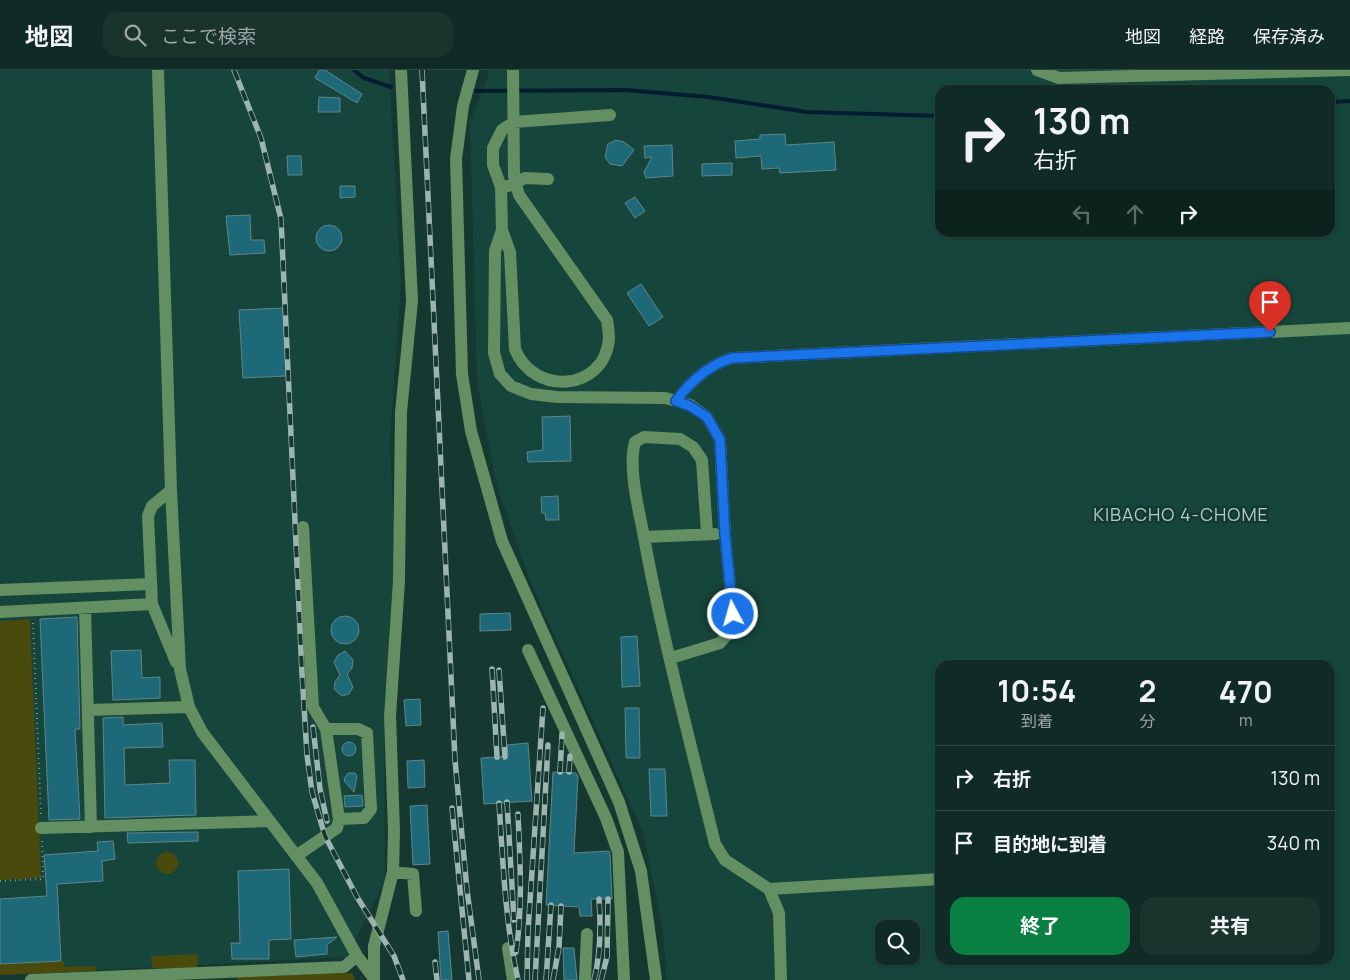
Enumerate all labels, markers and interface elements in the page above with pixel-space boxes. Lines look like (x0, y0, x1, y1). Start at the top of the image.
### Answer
search box (103, 12, 453, 57)
text: 地図 (25, 19, 73, 52)
icon: search (121, 21, 149, 49)
text: ここで検索 (161, 23, 256, 49)
text: 地図 (1125, 24, 1161, 48)
text: 経路 (1189, 24, 1225, 48)
text: 保存済み (1253, 24, 1325, 48)
text: 130 m (1033, 97, 1130, 145)
icon: right (950, 105, 1015, 170)
text: 右折 (1033, 145, 1077, 175)
icon: left (1068, 200, 1096, 228)
icon: ahead (1121, 200, 1149, 228)
icon: right (1174, 200, 1202, 228)
pin (1249, 281, 1291, 332)
icon: arrive (1256, 288, 1284, 316)
district label: KIBACHO 4-CHOME (1093, 502, 1269, 526)
position arrow (706, 587, 758, 639)
text: 10:54 (997, 670, 1076, 711)
text: 2 (1139, 670, 1156, 711)
text: 470 (1219, 671, 1273, 712)
text: m (1239, 709, 1252, 731)
text: 到着 (1021, 710, 1053, 732)
text: 分 (1139, 710, 1155, 732)
icon: right (950, 764, 978, 792)
text: 130 m (1271, 765, 1320, 791)
text: 右折 (993, 766, 1031, 792)
icon: arrive (950, 829, 978, 857)
text: 340 m (1267, 830, 1320, 856)
text: 目的地に到着 (993, 831, 1107, 857)
button: 終了 (950, 897, 1130, 955)
button: 共有 (1140, 897, 1320, 955)
map controls (875, 920, 920, 965)
button: search (875, 920, 920, 965)

